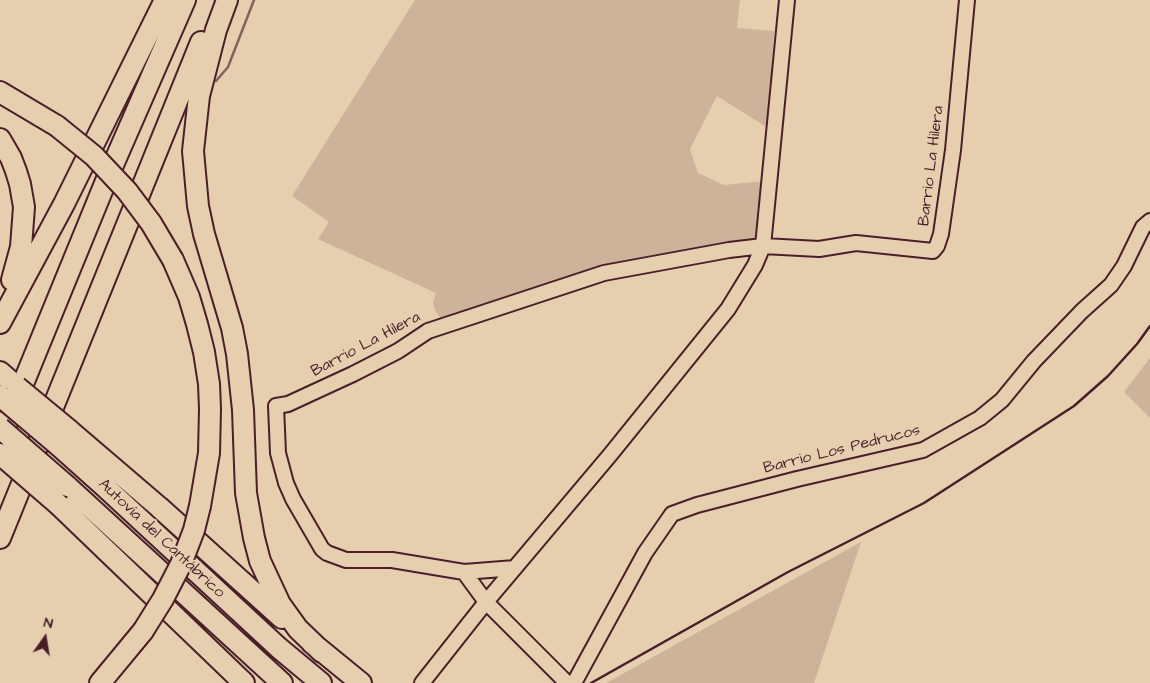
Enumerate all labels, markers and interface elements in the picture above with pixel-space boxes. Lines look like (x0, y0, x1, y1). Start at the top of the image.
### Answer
street label: Barrio La Hilera (915, 105, 949, 227)
street label: Barrio La Hilera (308, 308, 424, 382)
street label: Barrio Los Pedrucos (762, 421, 922, 479)
street label: Autovía del Cantábrico (94, 475, 228, 603)
north arrow (20, 613, 70, 663)
text: N (42, 613, 55, 634)

